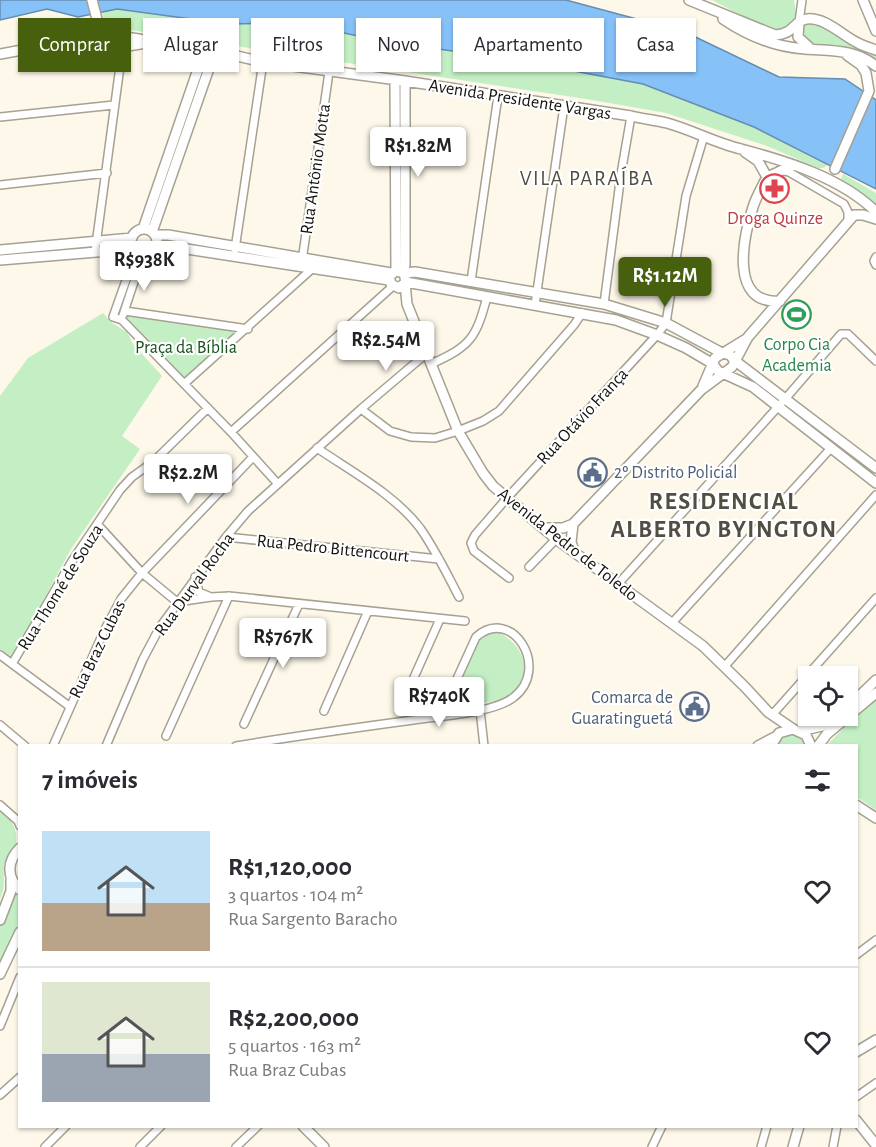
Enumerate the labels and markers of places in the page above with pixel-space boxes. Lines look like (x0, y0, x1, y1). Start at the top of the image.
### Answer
pin: R$1.82M (363, 127, 473, 178)
pharmacy icon: Droga Quinze (759, 173, 791, 205)
place label: Droga Quinze (727, 210, 823, 228)
pin: R$938K (95, 241, 193, 292)
pin: R$1.12M (610, 257, 720, 308)
sports icon: Corpo Cia Academia (781, 299, 813, 331)
pin: R$2.54M (331, 321, 441, 372)
place label: Corpo Cia Academia (762, 336, 832, 375)
pin: R$2.2M (139, 454, 237, 505)
public building icon: 2º Distrito Policial (577, 456, 609, 488)
place label: 2º Distrito Policial (614, 464, 737, 482)
pin: R$767K (234, 618, 332, 669)
pin: R$740K (390, 677, 488, 728)
place label: Comarca de Guaratinguetá (572, 689, 673, 728)
public building icon: Comarca de Guaratinguetá (678, 691, 710, 723)

